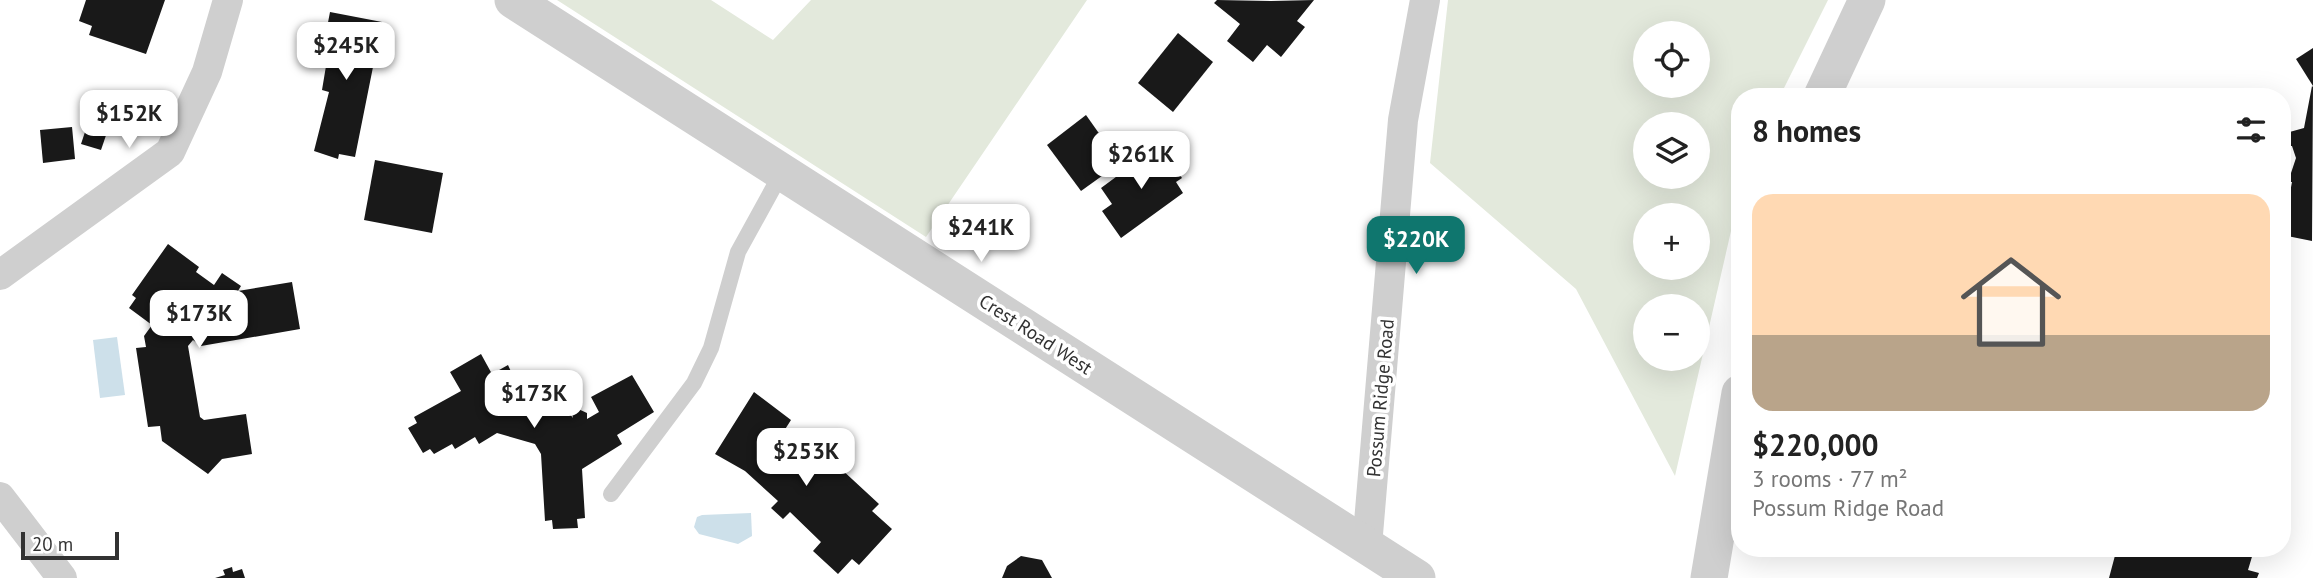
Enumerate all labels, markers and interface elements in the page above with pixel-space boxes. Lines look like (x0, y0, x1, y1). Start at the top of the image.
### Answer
map controls (1633, 21, 1710, 371)
button: locate (1633, 21, 1710, 98)
pin: $245K (297, 22, 395, 82)
text: $245K (313, 30, 379, 59)
pin: $152K (80, 90, 178, 150)
text: $152K (96, 98, 162, 127)
text: 8 homes (1752, 111, 1861, 150)
icon: filters (2232, 111, 2270, 149)
button: layers (1633, 112, 1710, 189)
pin: $261K (1092, 132, 1190, 191)
text: $261K (1108, 139, 1174, 168)
button: + (1633, 203, 1710, 280)
pin: $241K (932, 204, 1030, 264)
text: $241K (948, 212, 1014, 241)
pin: $220K (1367, 216, 1465, 276)
text: $220K (1383, 224, 1449, 253)
icon: home (1948, 239, 2074, 365)
street label: Crest Road West (975, 289, 1098, 380)
pin: $173K (150, 290, 248, 350)
button: − (1633, 294, 1710, 371)
text: $173K (166, 298, 232, 327)
street label: Possum Ridge Road (1361, 318, 1399, 478)
pin: $173K (485, 370, 583, 430)
text: $173K (501, 378, 567, 407)
text: $220,000 (1752, 425, 1879, 464)
pin: $253K (757, 428, 855, 488)
text: $253K (773, 436, 839, 465)
text: 3 rooms · 77 m² (1752, 464, 1908, 493)
text: Possum Ridge Road (1752, 493, 1944, 522)
scale bar (21, 529, 119, 561)
text: 20 m (32, 532, 73, 556)

